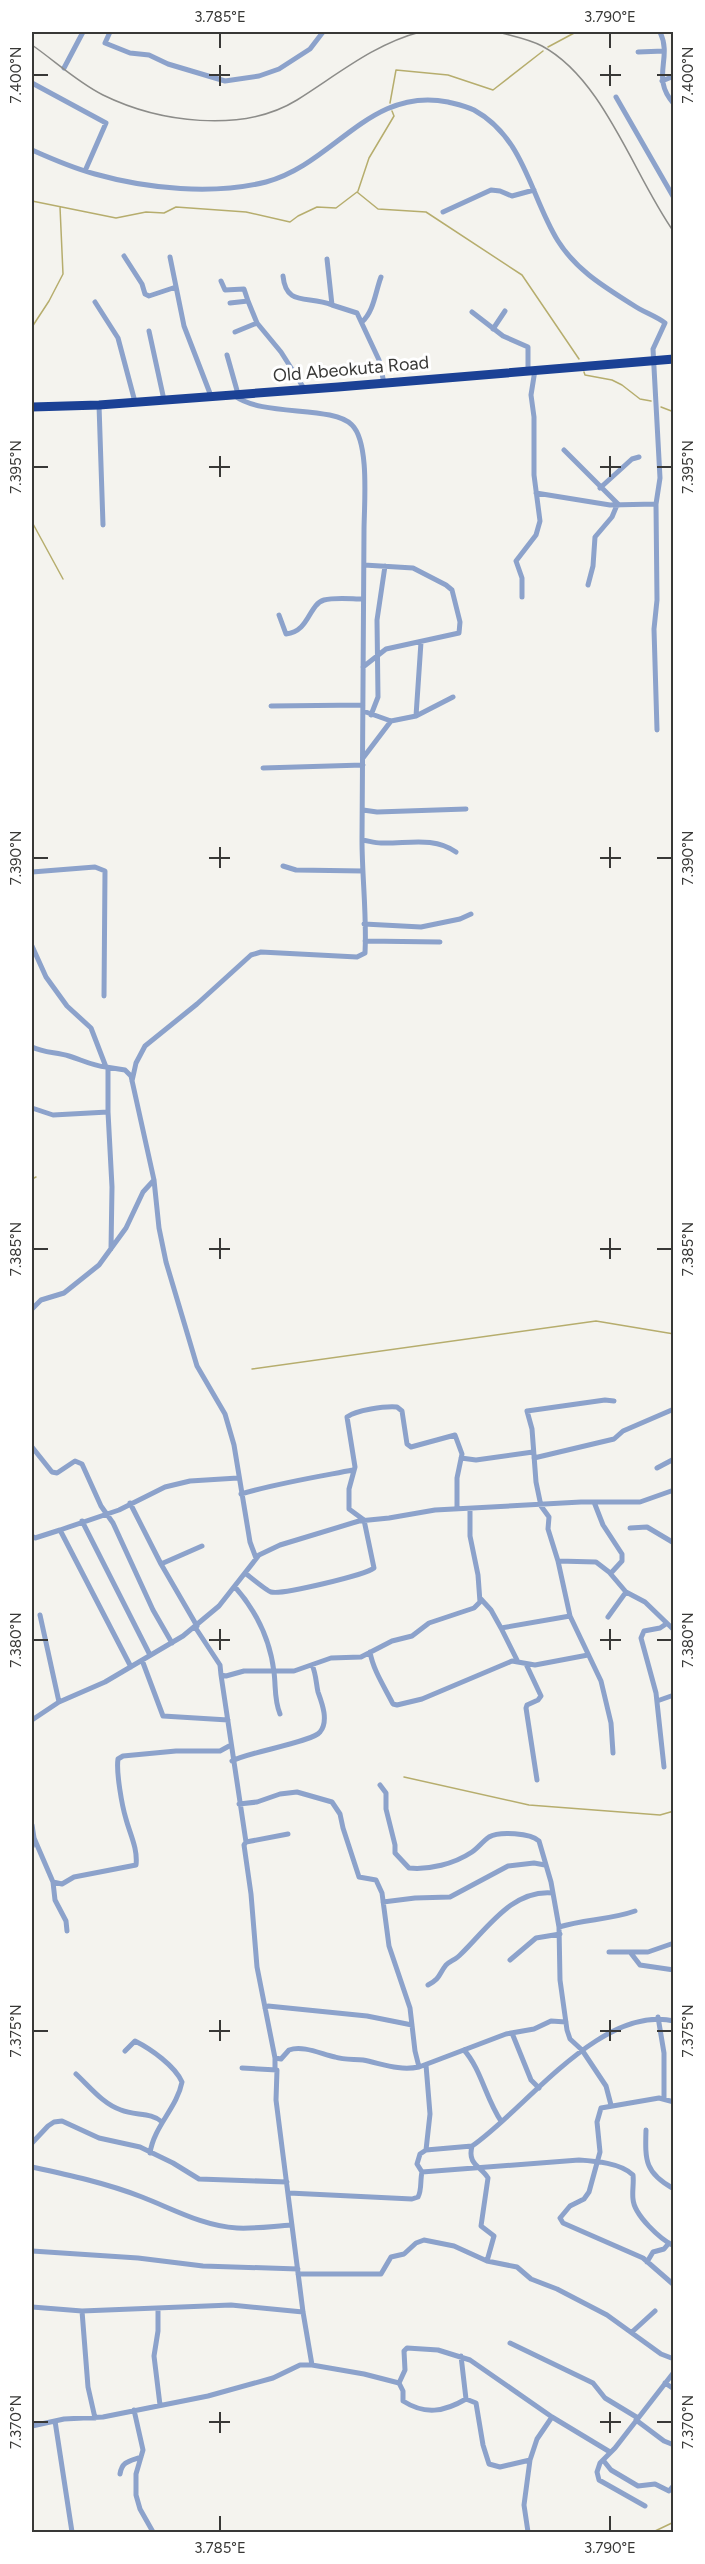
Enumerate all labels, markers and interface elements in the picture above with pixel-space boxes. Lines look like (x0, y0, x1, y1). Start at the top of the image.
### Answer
text: 3.785°E (194, 8, 246, 26)
text: 3.790°E (584, 8, 636, 26)
text: 7.400°N (7, 47, 25, 103)
text: 7.400°N (679, 47, 697, 103)
street label: Old Abeokuta Road (272, 351, 430, 387)
text: 7.395°N (7, 440, 25, 494)
text: 7.395°N (679, 440, 697, 494)
text: 7.390°N (7, 831, 25, 885)
text: 7.390°N (679, 831, 697, 885)
text: 7.385°N (7, 1222, 25, 1276)
text: 7.385°N (679, 1222, 697, 1276)
text: 7.380°N (7, 1612, 25, 1668)
text: 7.380°N (679, 1612, 697, 1668)
text: 7.375°N (7, 2004, 25, 2058)
text: 7.375°N (679, 2004, 697, 2058)
text: 7.370°N (7, 2395, 25, 2449)
text: 7.370°N (679, 2395, 697, 2449)
text: 3.785°E (194, 2539, 246, 2557)
text: 3.790°E (584, 2539, 636, 2557)

